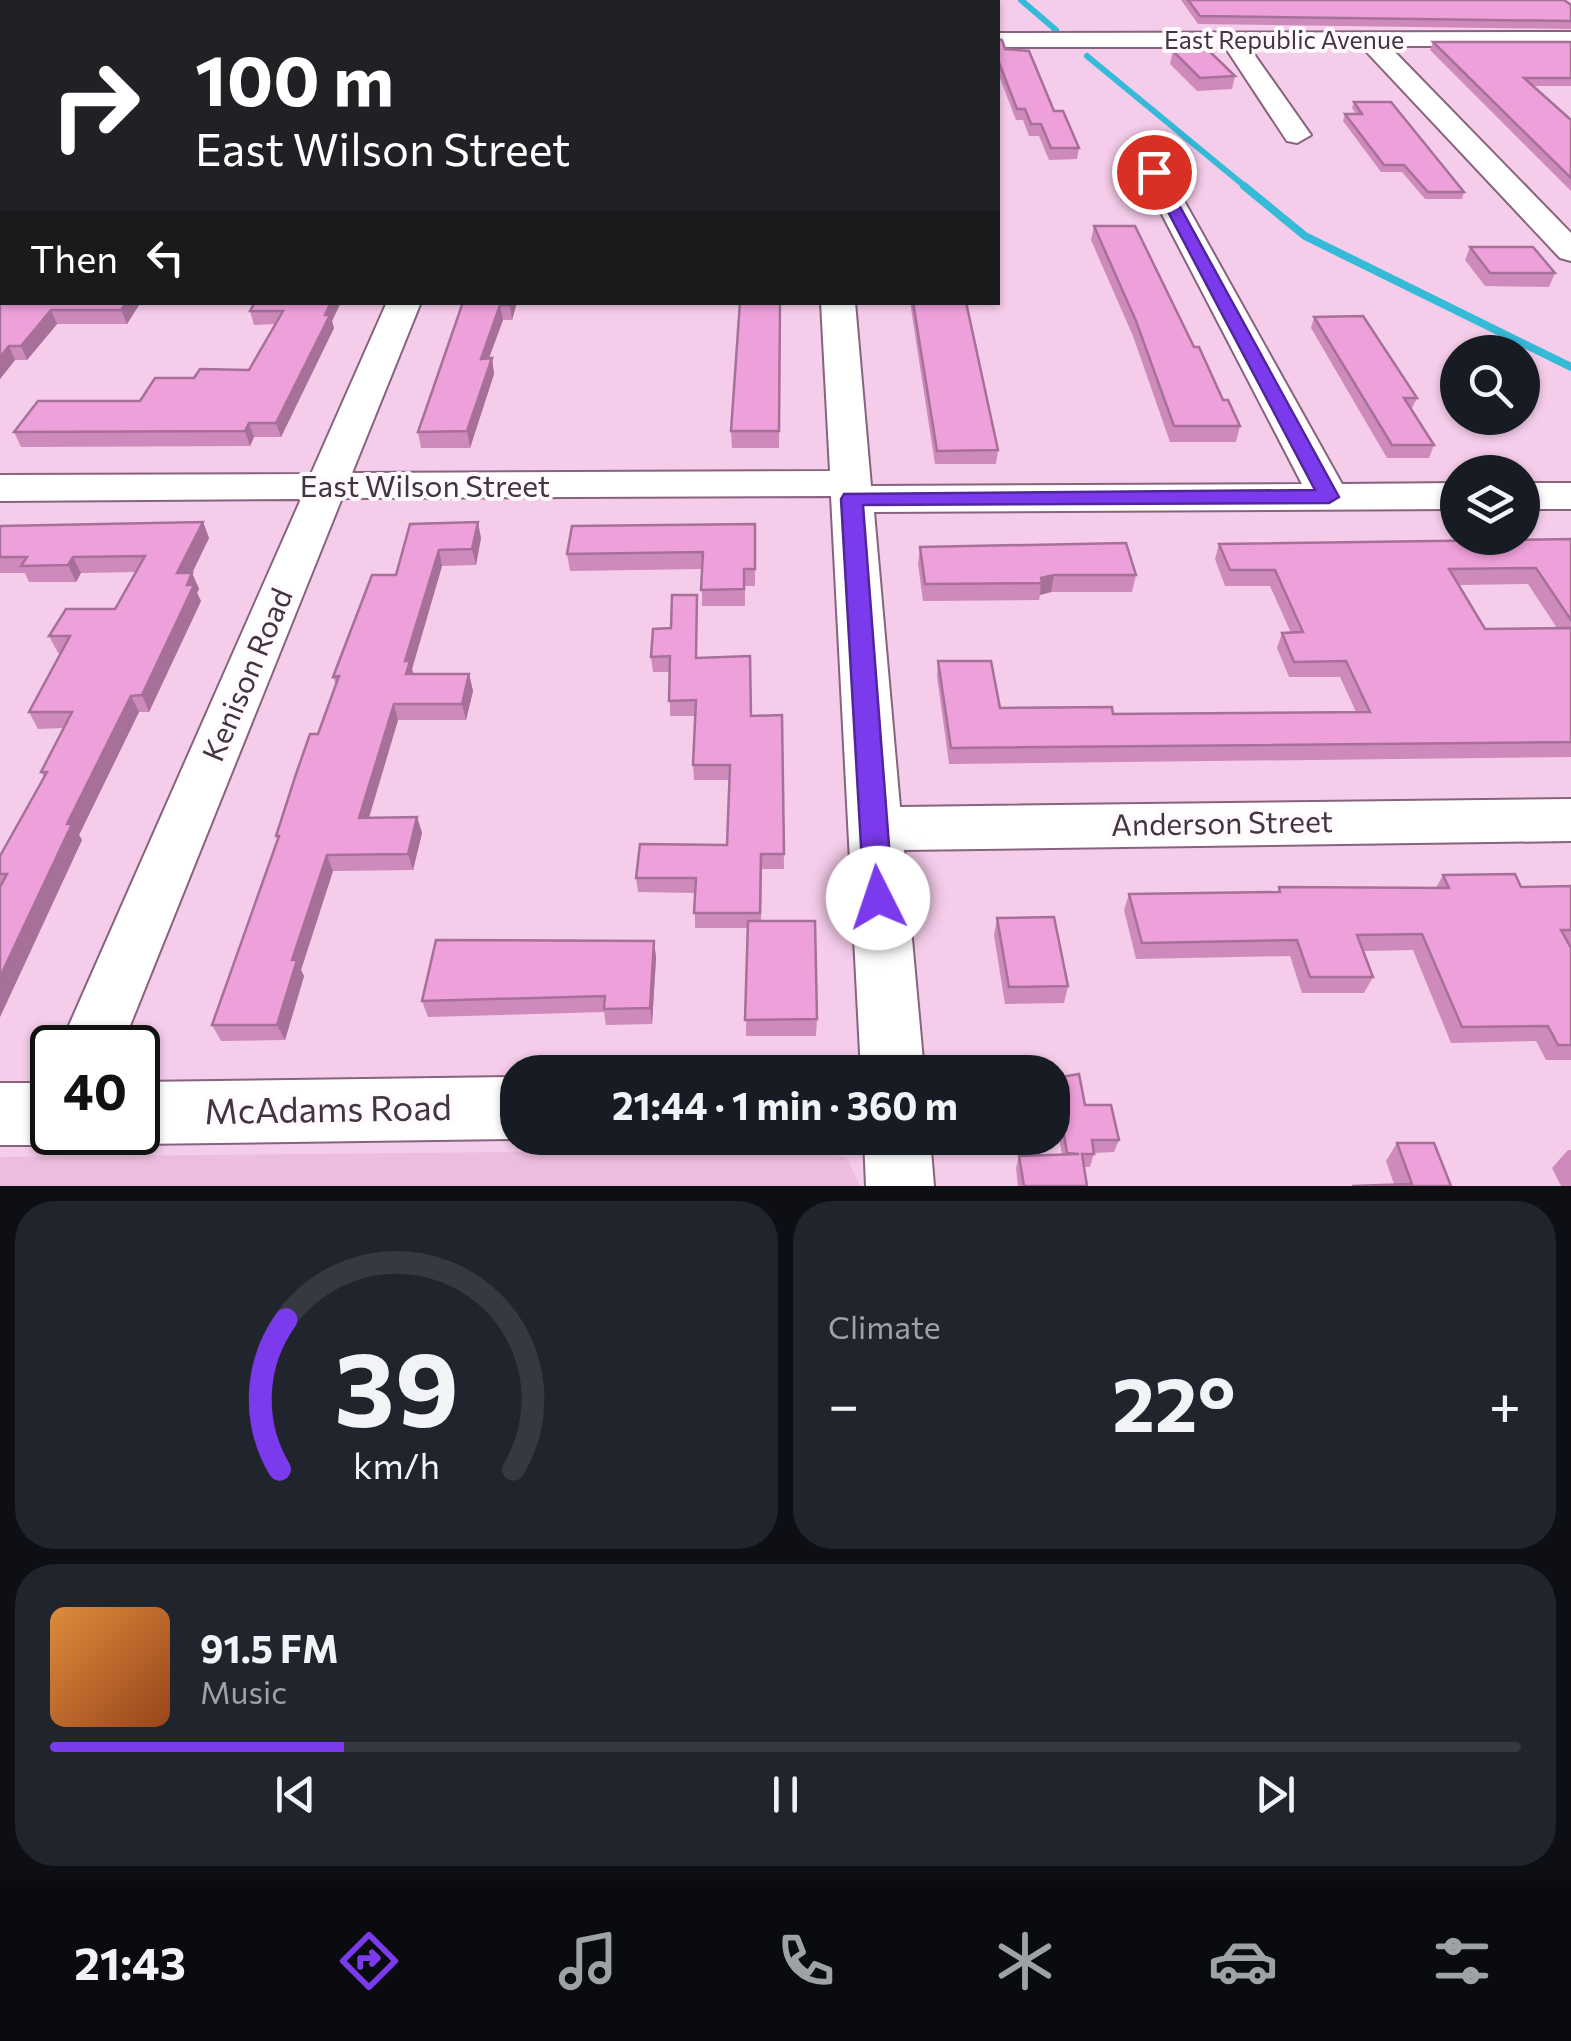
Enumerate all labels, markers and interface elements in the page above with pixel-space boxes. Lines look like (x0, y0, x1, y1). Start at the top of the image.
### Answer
street label: East Republic Avenue (1164, 24, 1404, 54)
text: 100 m (195, 35, 394, 120)
icon: right (30, 40, 160, 170)
text: East Wilson Street (195, 120, 571, 175)
pin (1112, 130, 1197, 215)
icon: arrive (1127, 145, 1182, 200)
icon: left (138, 230, 193, 285)
text: Then (30, 234, 118, 281)
map controls (1440, 335, 1540, 555)
button: search (1440, 335, 1540, 435)
button: layers (1440, 455, 1540, 555)
street label: East Wilson Street (300, 466, 550, 503)
street label: Kenison Road (193, 582, 299, 766)
street label: Anderson Street (1111, 801, 1333, 842)
position arrow (826, 846, 930, 950)
speed limit sign: 40 (30, 1025, 160, 1155)
text: 21:44 · 1 min · 360 m (612, 1081, 958, 1128)
street label: McAdams Road (204, 1084, 452, 1131)
text: Climate (828, 1306, 941, 1346)
text: 39 (334, 1321, 459, 1448)
text: 22° (1112, 1356, 1236, 1447)
text: − (828, 1369, 859, 1436)
text: + (1489, 1369, 1521, 1436)
text: km/h (353, 1443, 440, 1486)
text: 91.5 FM (200, 1624, 339, 1671)
text: Music (200, 1671, 287, 1711)
icon: previous (268, 1767, 323, 1822)
icon: pause (758, 1767, 813, 1822)
icon: next (1248, 1767, 1303, 1822)
icon: directions (334, 1926, 404, 1996)
icon: music (553, 1926, 623, 1996)
icon: phone (771, 1926, 841, 1996)
icon: climate (990, 1926, 1060, 1996)
icon: car (1208, 1926, 1278, 1996)
icon: filters (1427, 1926, 1497, 1996)
text: 21:43 (74, 1934, 186, 1989)

